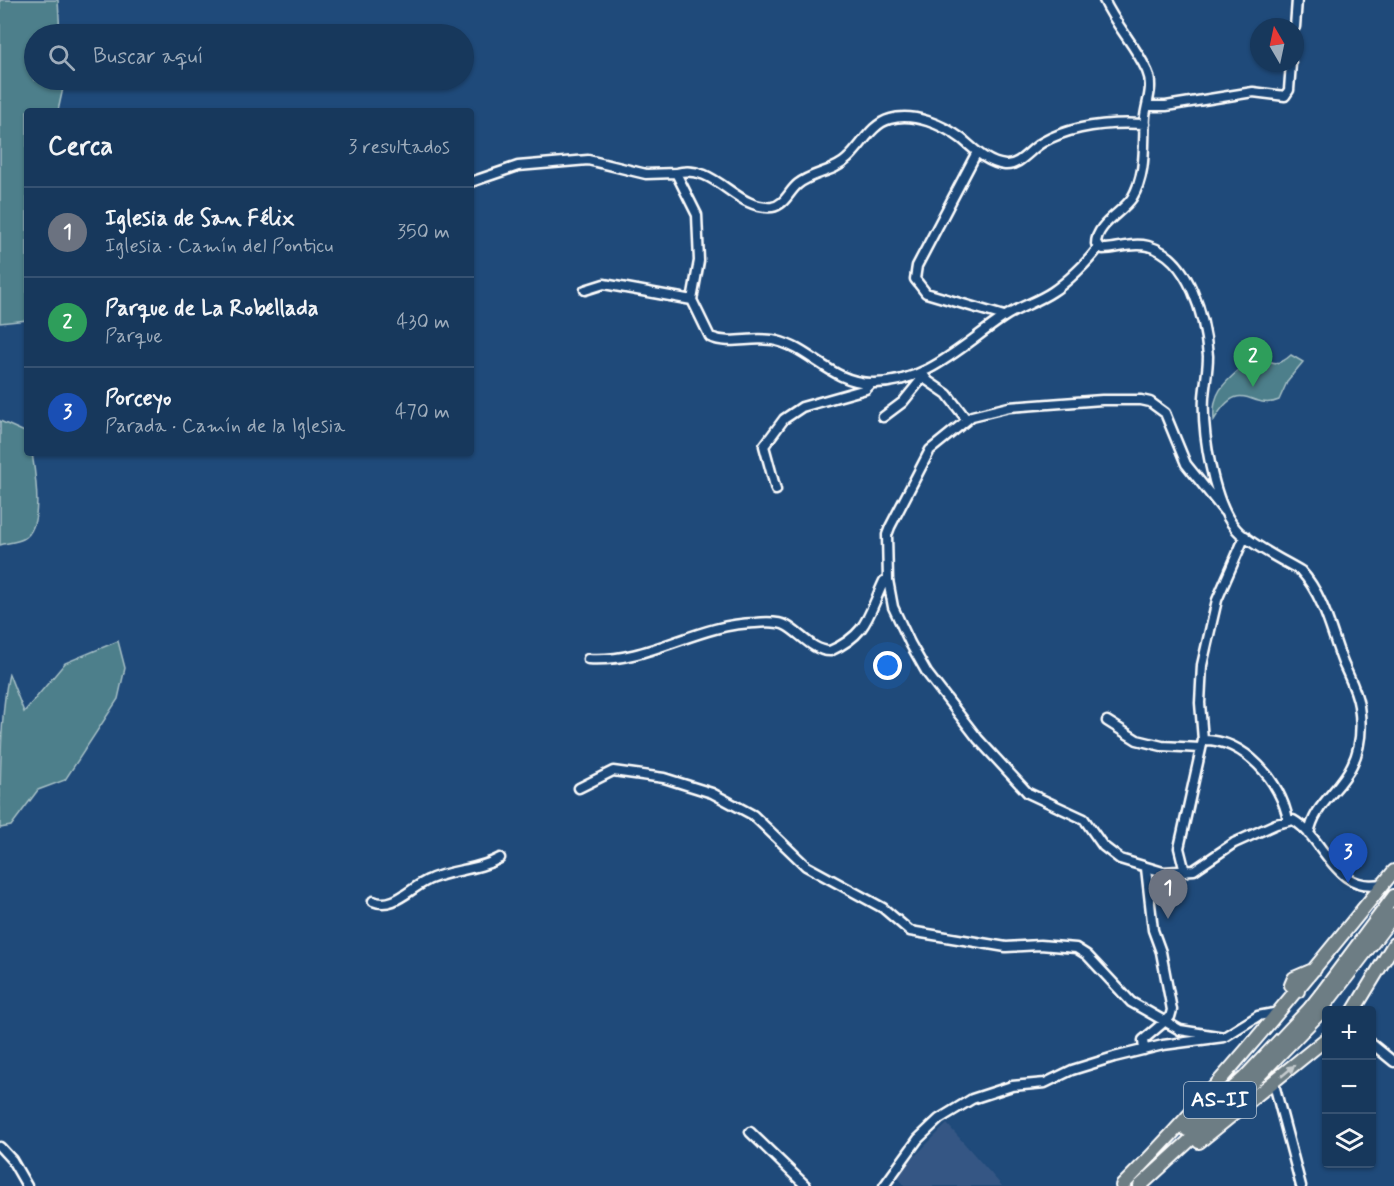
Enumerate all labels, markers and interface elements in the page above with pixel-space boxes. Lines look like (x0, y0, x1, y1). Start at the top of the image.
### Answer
north arrow (1250, 18, 1304, 72)
search box (24, 24, 474, 90)
icon: search (45, 41, 78, 74)
text: Buscar aquí (93, 43, 204, 71)
text: Cerca (48, 130, 113, 164)
text: 3 resultados (348, 134, 450, 161)
text: Iglesia de San Félix (105, 205, 294, 233)
text: 1 (63, 219, 72, 246)
text: 350 m (397, 219, 450, 246)
text: Iglesia · Camín del Ponticu (105, 233, 333, 260)
text: Parque de La Robellada (105, 295, 319, 323)
text: 2 (63, 309, 72, 336)
text: 430 m (397, 309, 450, 336)
text: Parque (105, 323, 163, 350)
pin: 2 (1234, 338, 1272, 387)
text: Porceyo (105, 385, 171, 413)
text: 3 (63, 399, 72, 426)
text: 470 m (395, 399, 450, 426)
text: Parada · Camín de la Iglesia (105, 413, 345, 440)
your location (873, 651, 902, 680)
pin: 3 (1328, 834, 1368, 883)
pin: 1 (1148, 870, 1188, 919)
map controls (1322, 1006, 1376, 1168)
button: + (1322, 1006, 1376, 1060)
button: − (1322, 1060, 1376, 1114)
one-way arrow (1280, 1065, 1295, 1078)
road number: AS-II (1184, 1082, 1256, 1118)
button: layers (1322, 1114, 1376, 1168)

